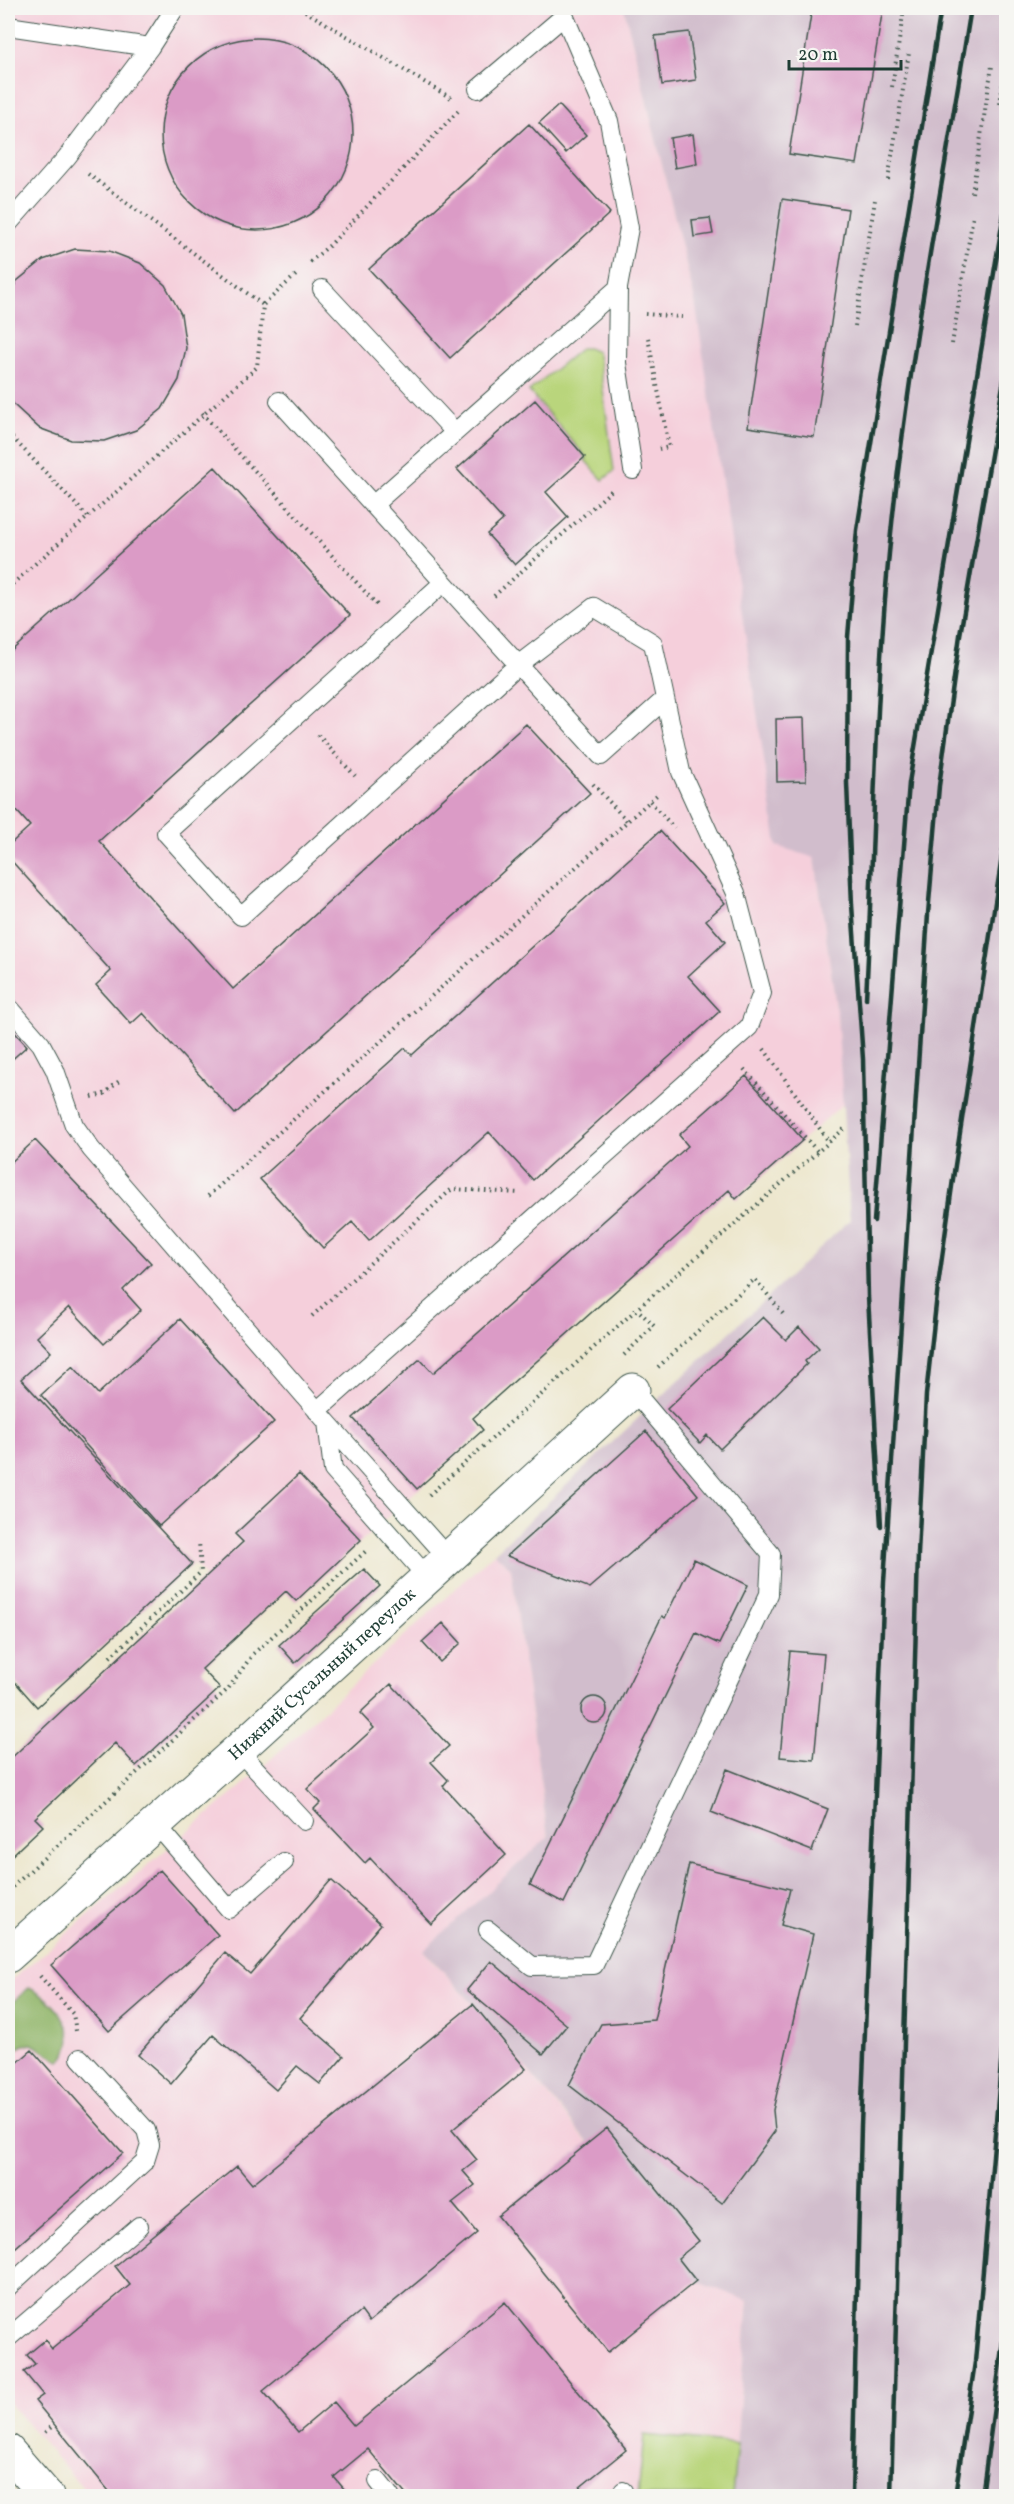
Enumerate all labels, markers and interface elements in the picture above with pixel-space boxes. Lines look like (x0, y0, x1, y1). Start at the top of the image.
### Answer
scale bar (789, 33, 902, 71)
text: 20 m (798, 43, 838, 68)
street label: Нижний Сусальный переулок (223, 1583, 422, 1767)

